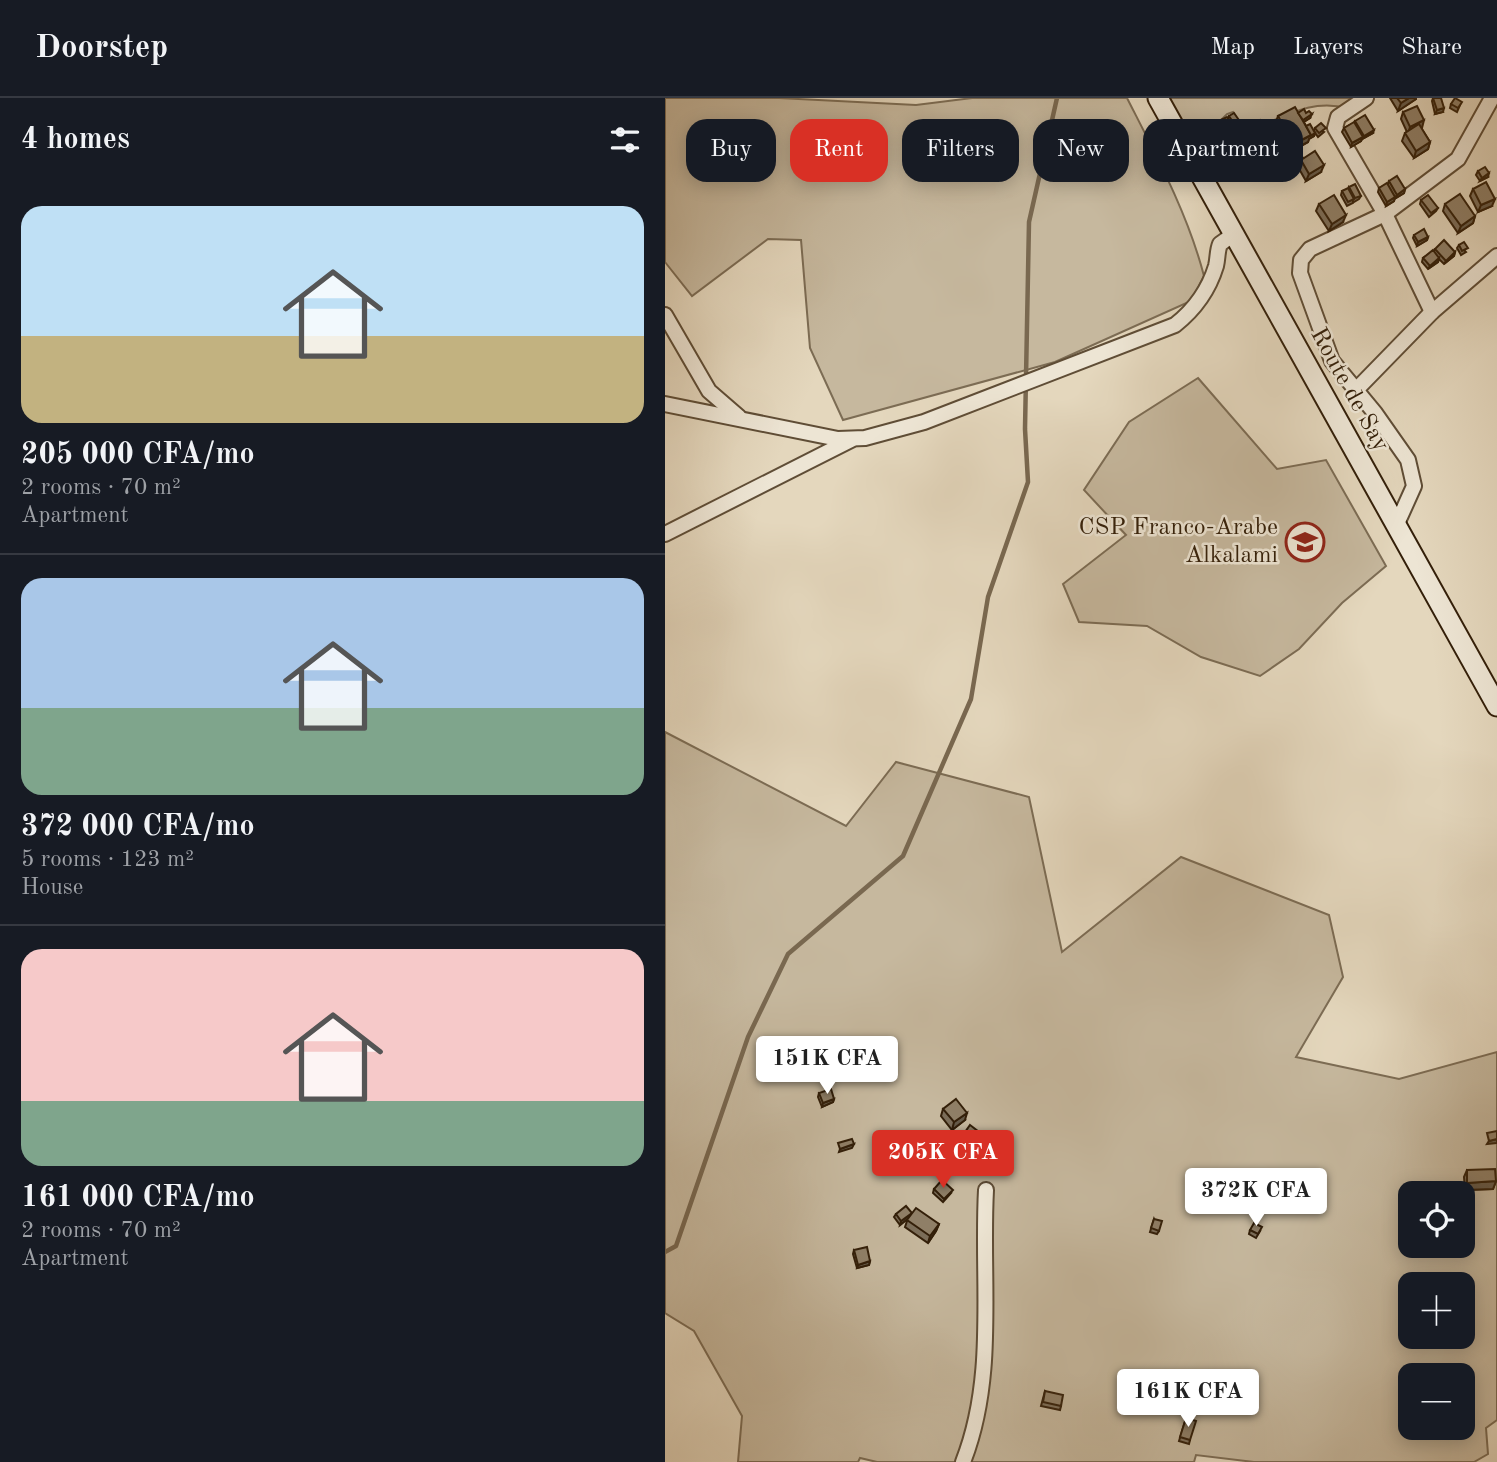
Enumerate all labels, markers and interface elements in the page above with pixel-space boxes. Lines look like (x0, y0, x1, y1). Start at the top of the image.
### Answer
text: Doorstep (35, 32, 168, 65)
text: Map (1211, 36, 1255, 60)
text: Layers (1293, 36, 1363, 60)
text: Share (1401, 36, 1462, 60)
chip: Buy (686, 119, 776, 182)
chip: Rent (790, 119, 888, 182)
chip: Filters (902, 119, 1019, 182)
chip: New (1033, 119, 1129, 182)
chip: Apartment (1143, 119, 1303, 182)
icon: filters (606, 121, 644, 159)
text: 4 homes (21, 125, 130, 155)
icon: home (270, 251, 396, 377)
street label: Route de Say (1305, 324, 1393, 456)
text: 205 000 CFA/mo (21, 440, 255, 470)
text: 2 rooms · 70 m² (21, 476, 181, 499)
text: Apartment (21, 504, 129, 527)
place label: CSP Franco-Arabe Alkalami (1079, 516, 1278, 568)
school or university icon: CSP Franco-Arabe Alkalami (1284, 521, 1326, 563)
icon: home (270, 623, 396, 749)
text: 372 000 CFA/mo (21, 812, 255, 842)
text: 5 rooms · 123 m² (21, 848, 194, 871)
text: House (21, 876, 83, 899)
icon: home (270, 994, 396, 1120)
pin: 151K CFA (755, 1037, 899, 1096)
text: 151K CFA (772, 1047, 882, 1070)
pin: 205K CFA (871, 1130, 1015, 1190)
text: 205K CFA (888, 1141, 998, 1164)
pin: 372K CFA (1184, 1168, 1328, 1228)
text: 372K CFA (1201, 1179, 1311, 1202)
map controls (1398, 1181, 1475, 1440)
button: locate (1398, 1181, 1475, 1258)
text: 161 000 CFA/mo (21, 1183, 255, 1213)
text: 2 rooms · 70 m² (21, 1219, 181, 1242)
text: Apartment (21, 1247, 129, 1270)
button: + (1398, 1272, 1475, 1349)
button: − (1398, 1363, 1475, 1440)
pin: 161K CFA (1116, 1370, 1260, 1429)
text: 161K CFA (1133, 1380, 1243, 1403)

